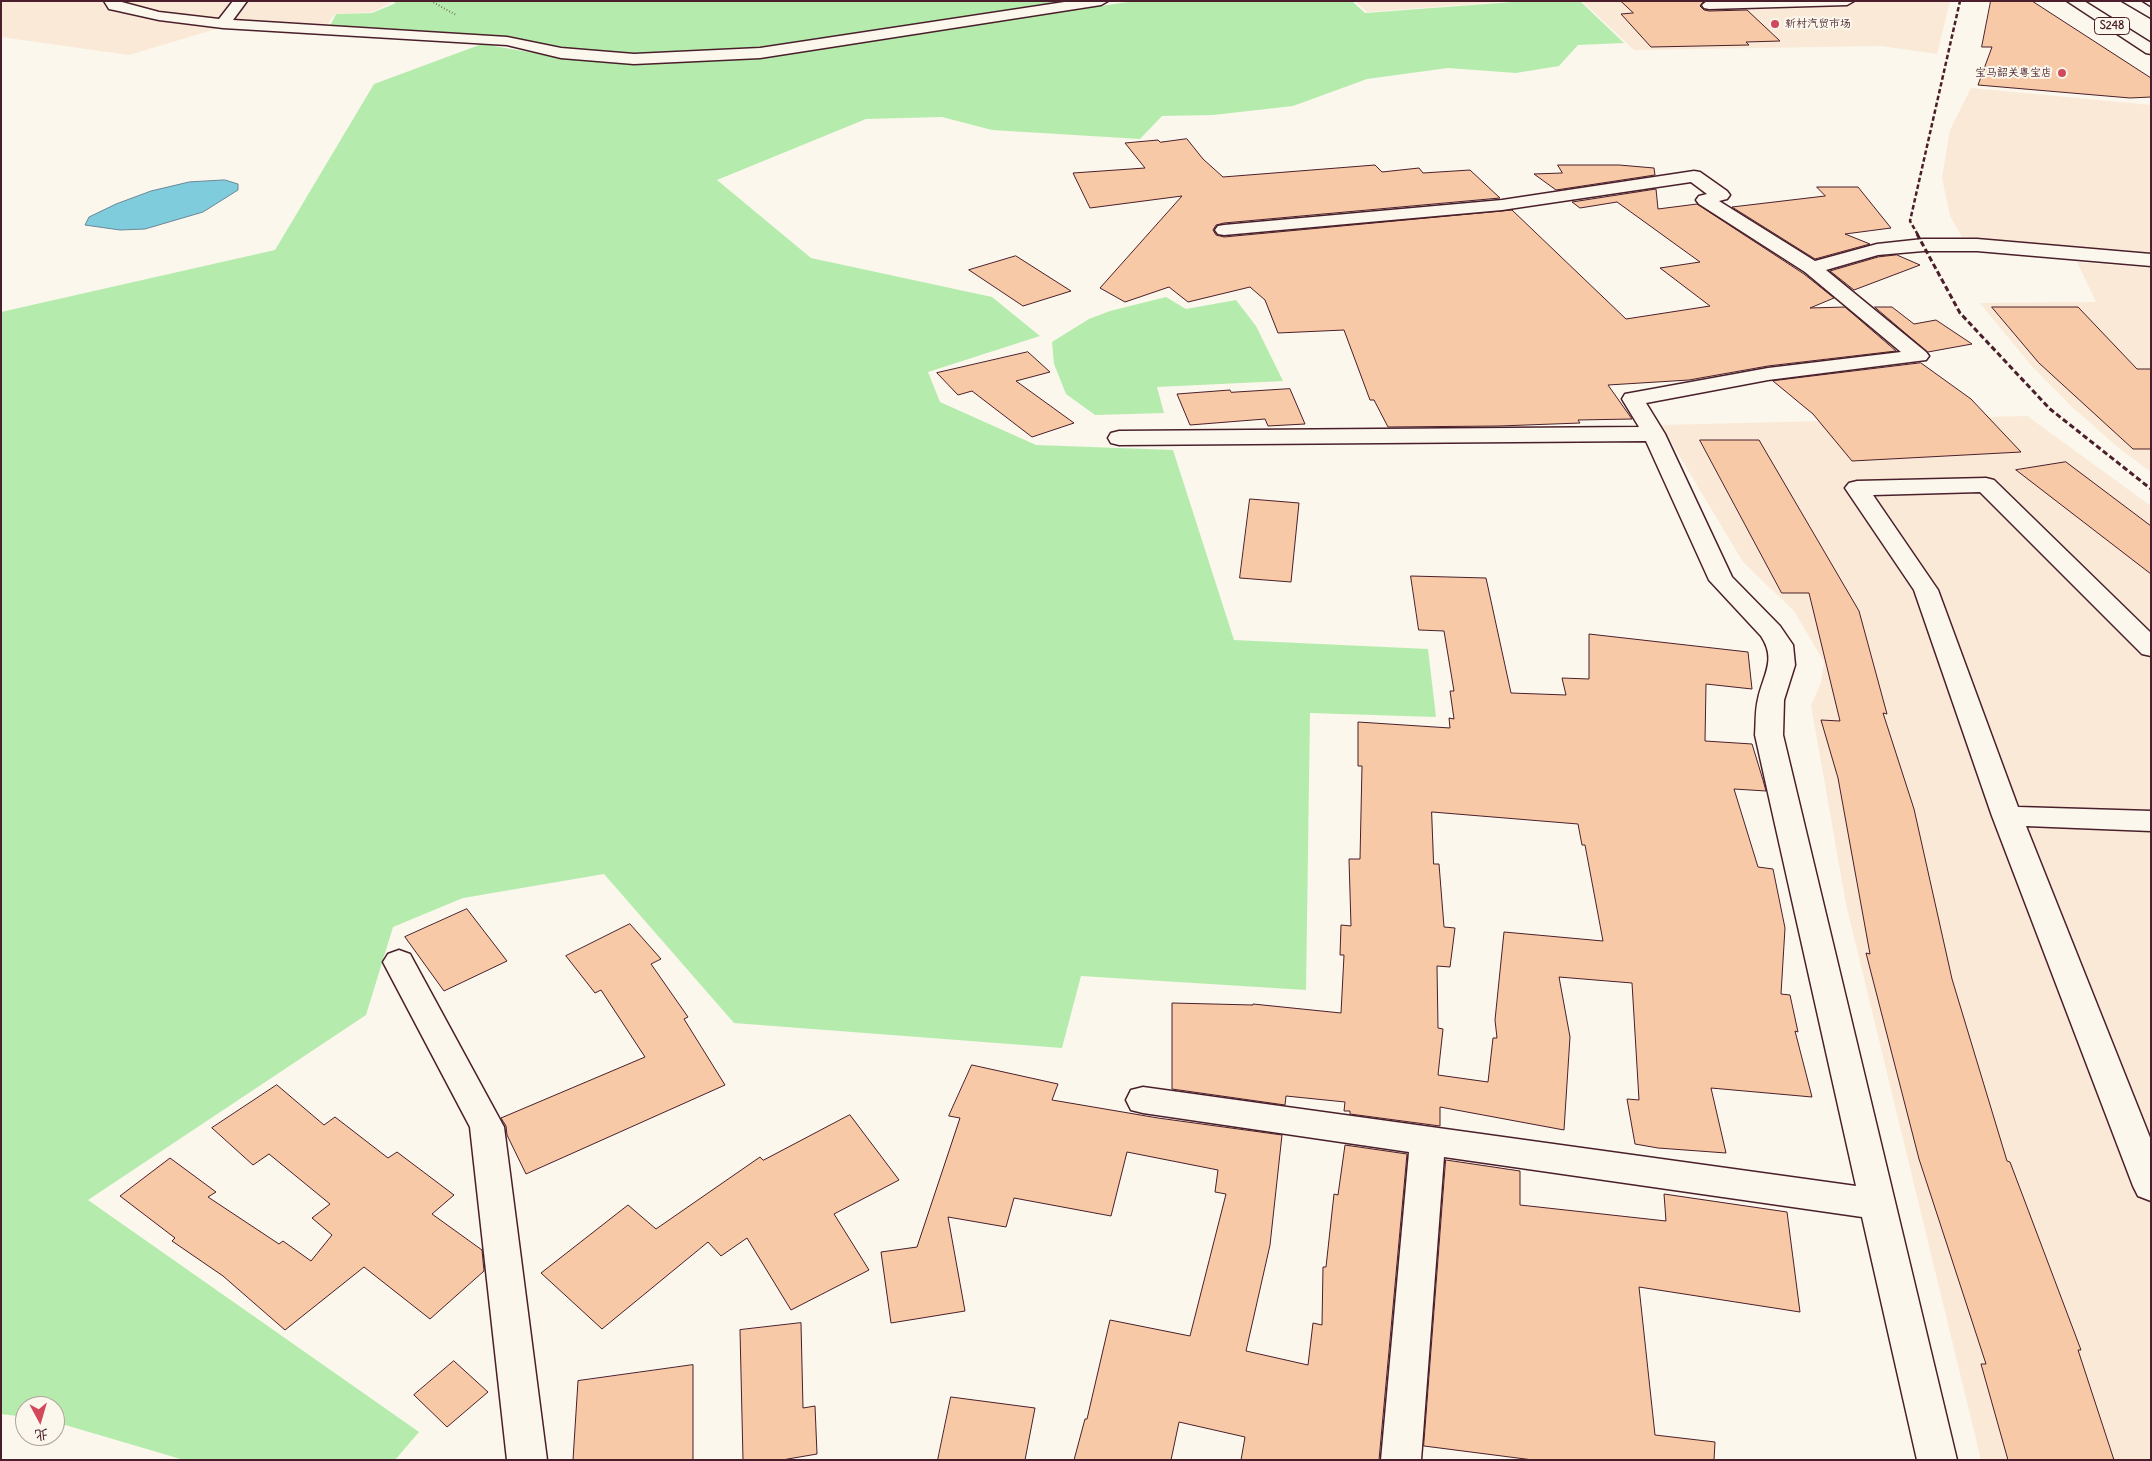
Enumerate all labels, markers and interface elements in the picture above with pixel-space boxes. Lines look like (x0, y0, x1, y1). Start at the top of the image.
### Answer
place label: 新村汽贸市场 (1785, 17, 1851, 31)
marker: 新村汽贸市场 (1769, 18, 1781, 30)
road number: S248 (2094, 18, 2130, 34)
place label: 宝马韶关粤宝店 (1975, 66, 2052, 80)
marker: 宝马韶关粤宝店 (2056, 67, 2068, 79)
north arrow (15, 1396, 65, 1446)
text: 北 (34, 1425, 49, 1445)

